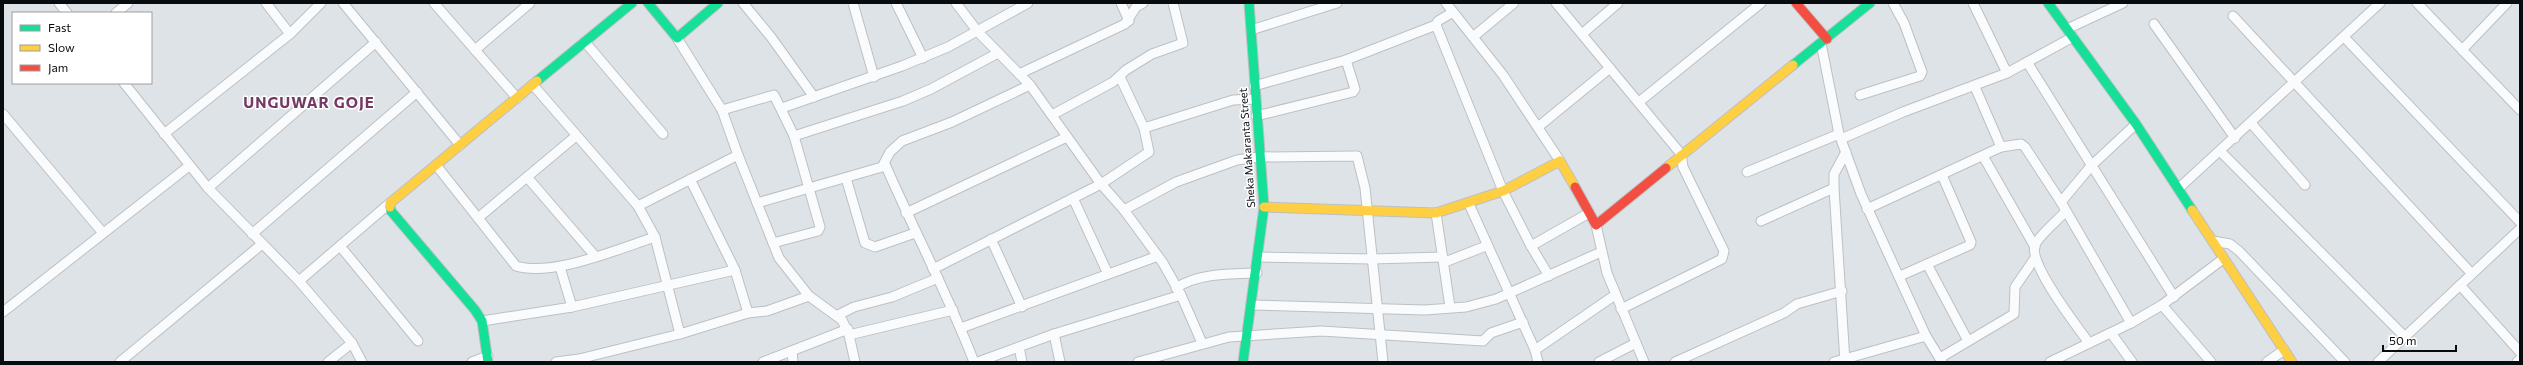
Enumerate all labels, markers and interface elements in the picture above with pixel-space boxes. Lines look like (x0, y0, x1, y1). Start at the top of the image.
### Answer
legend (12, 12, 152, 84)
text: Fast (48, 20, 71, 34)
text: Slow (48, 40, 75, 54)
text: Jam (48, 60, 68, 75)
street label: Sheka Makaranta Street (1236, 87, 1257, 208)
district label: UNGUWAR GOJE (243, 93, 375, 111)
scale bar (2383, 327, 2456, 353)
text: 50 m (2389, 333, 2417, 347)

